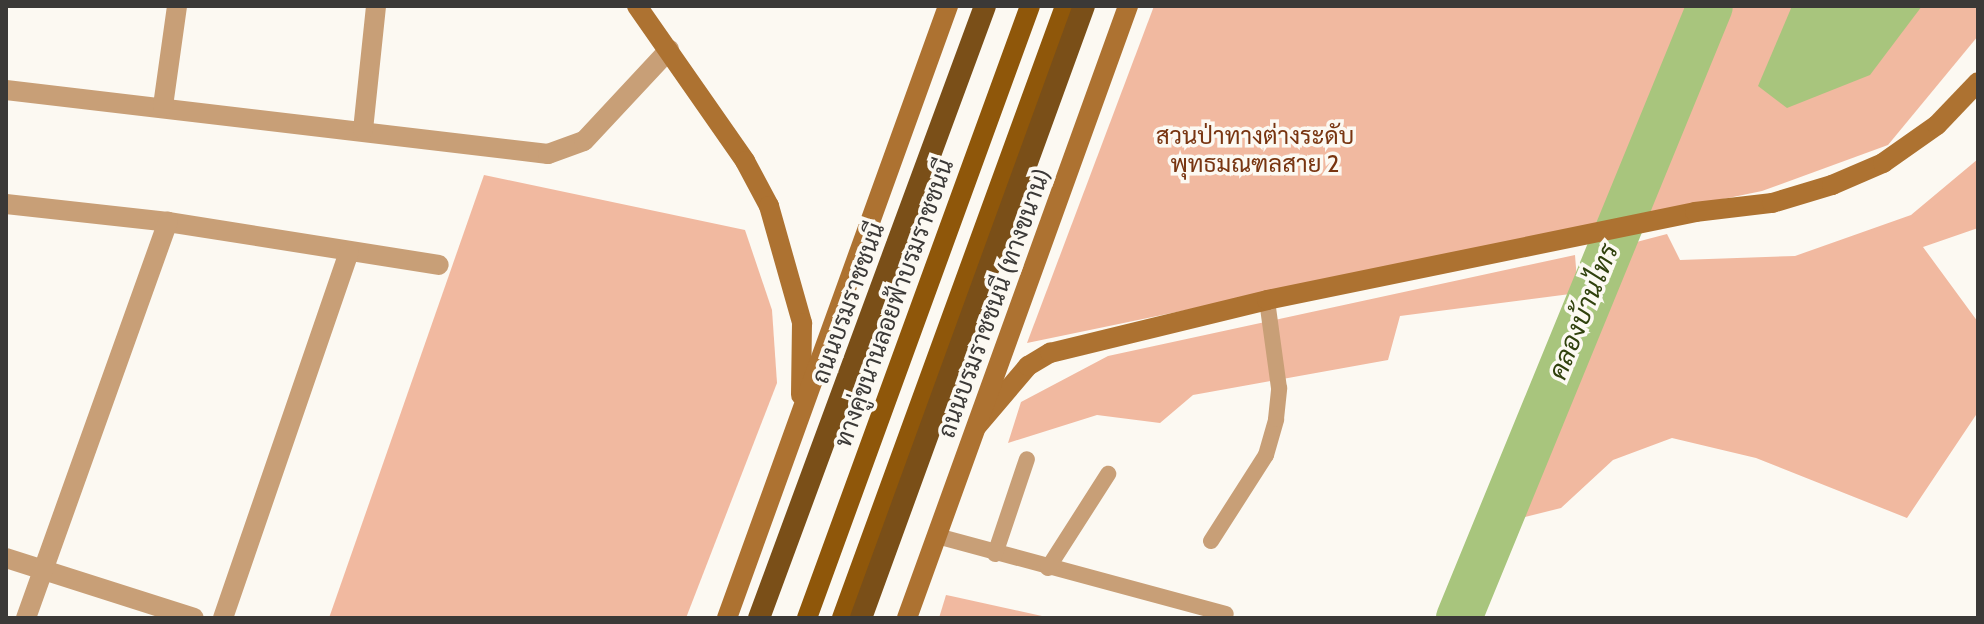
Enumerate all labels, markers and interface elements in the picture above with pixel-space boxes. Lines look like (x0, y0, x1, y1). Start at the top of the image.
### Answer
park label: สวนป่าทางต่างระดับ พุทธมณฑลสาย 2 (1156, 122, 1354, 178)
street label: ทางคู่ขนานลอยฟ้าบรมราชชนนี (828, 155, 960, 451)
street label: ถนนบรมราชชนนี (ทางขนาน) (932, 164, 1056, 442)
street label: ถนนบรมราชชนนี (806, 219, 890, 387)
water label: คลองบ้านไทร (1543, 240, 1625, 384)

